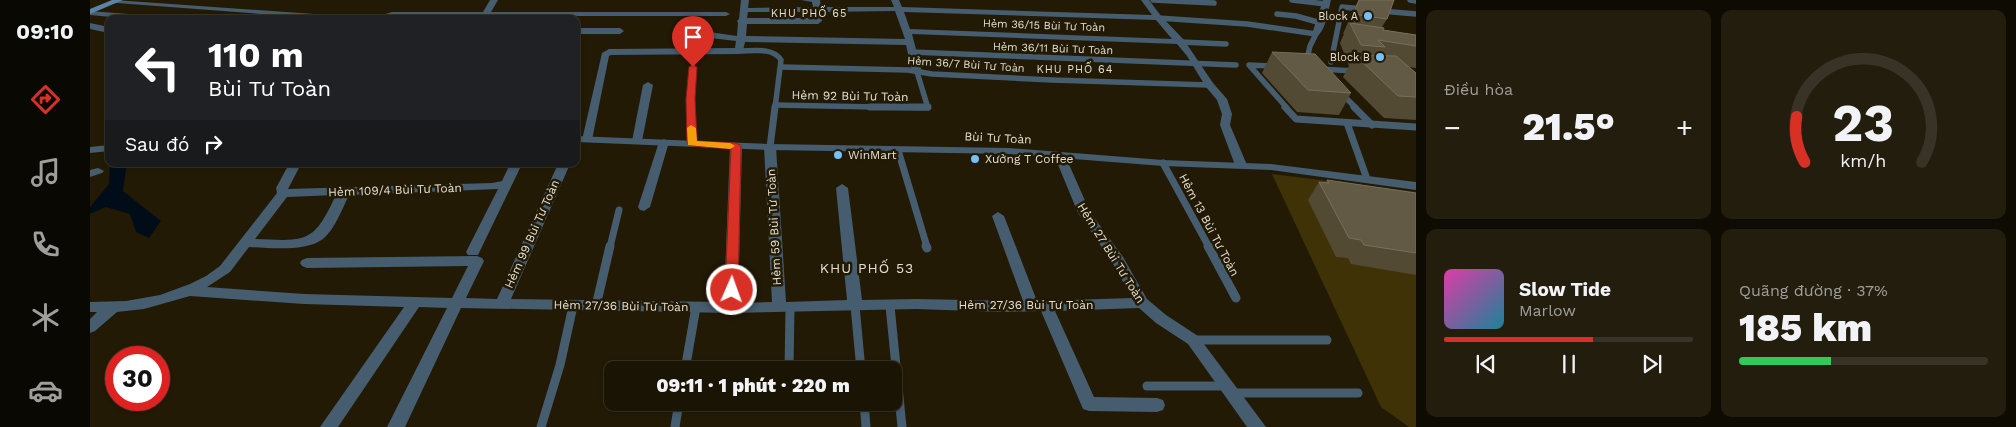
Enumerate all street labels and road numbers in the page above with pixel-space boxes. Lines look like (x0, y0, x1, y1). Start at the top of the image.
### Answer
street label: Hẻm 36/15 Bùi Tư Toàn (983, 17, 1105, 34)
street label: Hẻm 36/11 Bùi Tư Toàn (993, 40, 1113, 57)
street label: Hẻm 36/7 Bùi Tư Toàn (907, 54, 1025, 75)
street label: Hẻm 92 Bùi Tư Toàn (791, 88, 909, 104)
street label: Bùi Tư Toàn (964, 129, 1032, 147)
street label: Hẻm 59 Bùi Tư Toàn (764, 168, 784, 286)
street label: Hẻm 13 Bùi Tư Toàn (1176, 171, 1242, 279)
street label: Hẻm 99 Bùi Tư Toàn (502, 178, 562, 290)
street label: Hẻm 109/4 Bùi Tư Toàn (328, 181, 462, 199)
street label: Hẻm 27 Bùi Tư Toàn (1074, 200, 1148, 306)
street label: Hẻm 27/36 Bùi Tư Toàn (553, 298, 689, 314)
street label: Hẻm 27/36 Bùi Tư Toàn (959, 298, 1093, 312)

